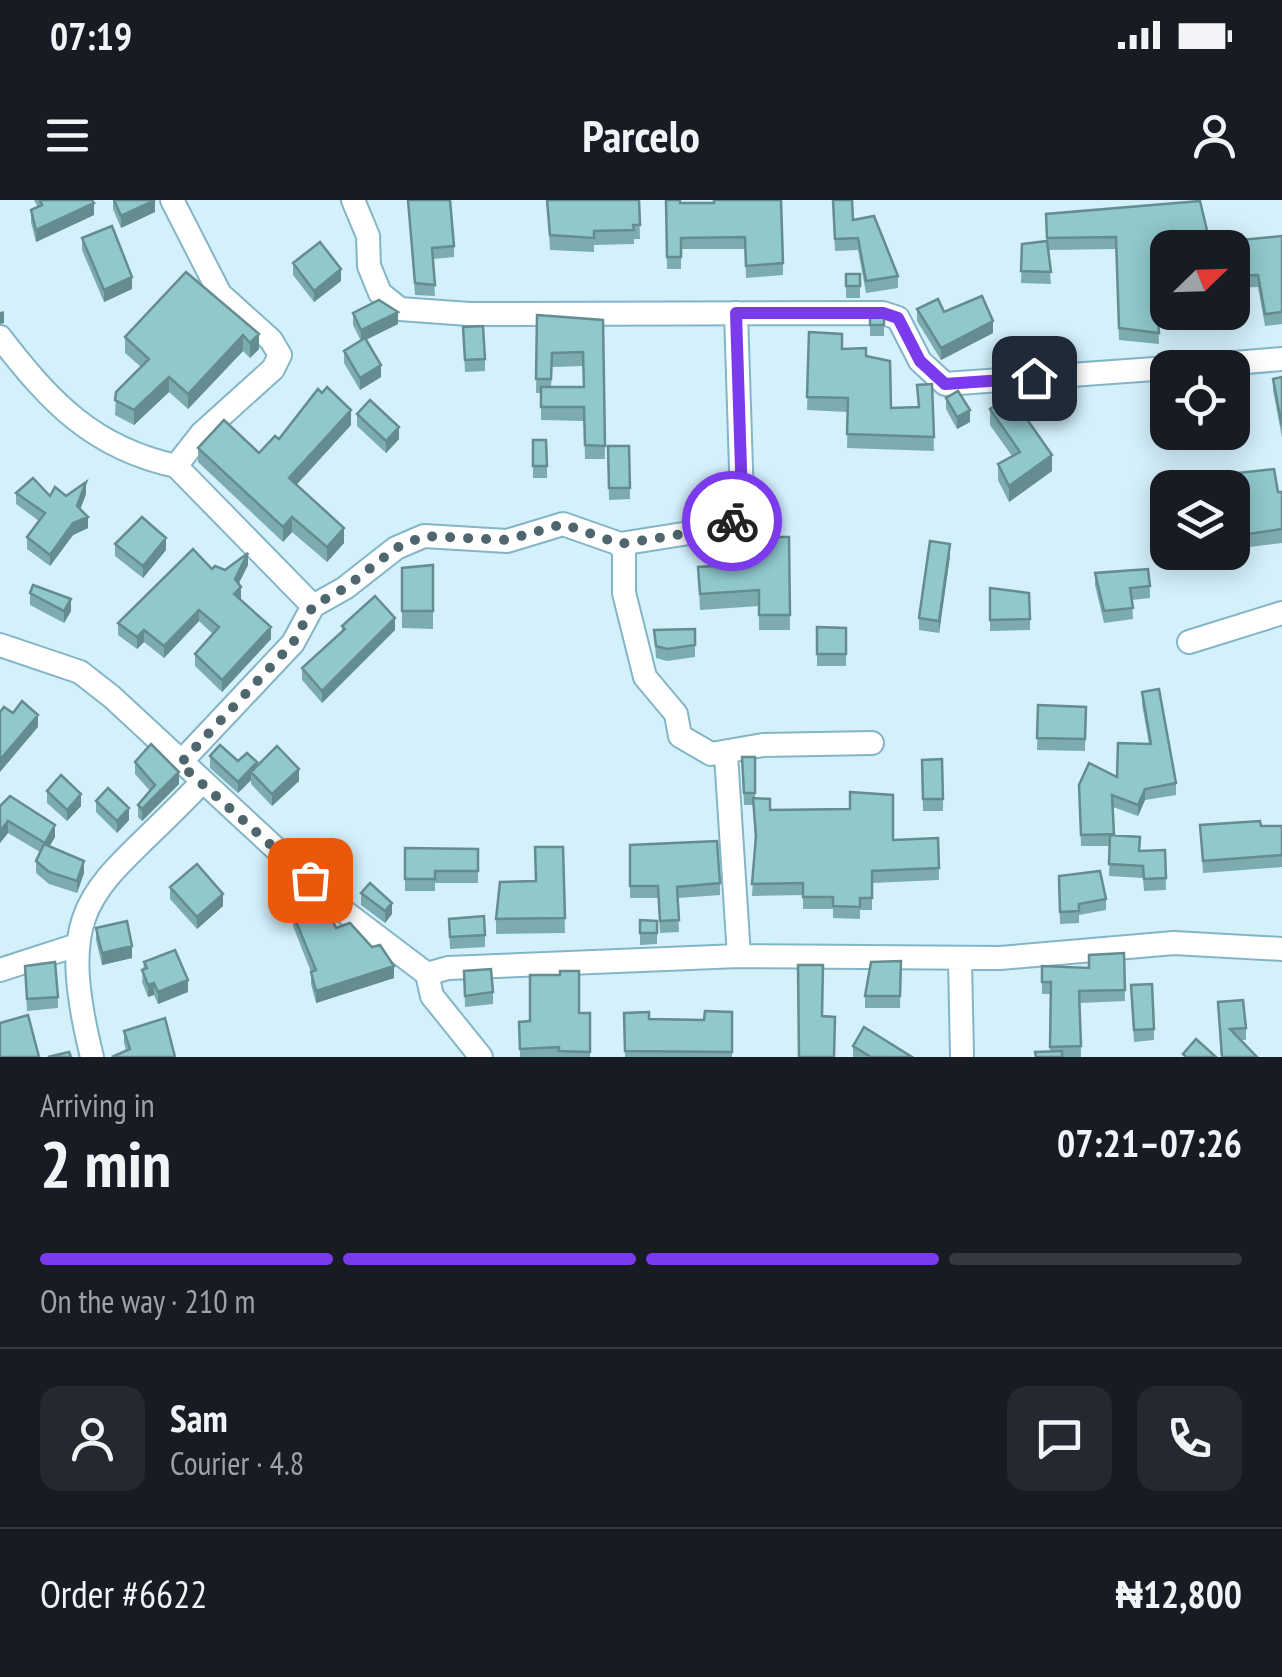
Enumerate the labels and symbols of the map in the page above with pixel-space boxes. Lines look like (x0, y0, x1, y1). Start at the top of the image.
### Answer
north arrow (1150, 230, 1250, 330)
pin (992, 336, 1077, 421)
courier (682, 471, 782, 571)
pin (268, 838, 353, 923)

